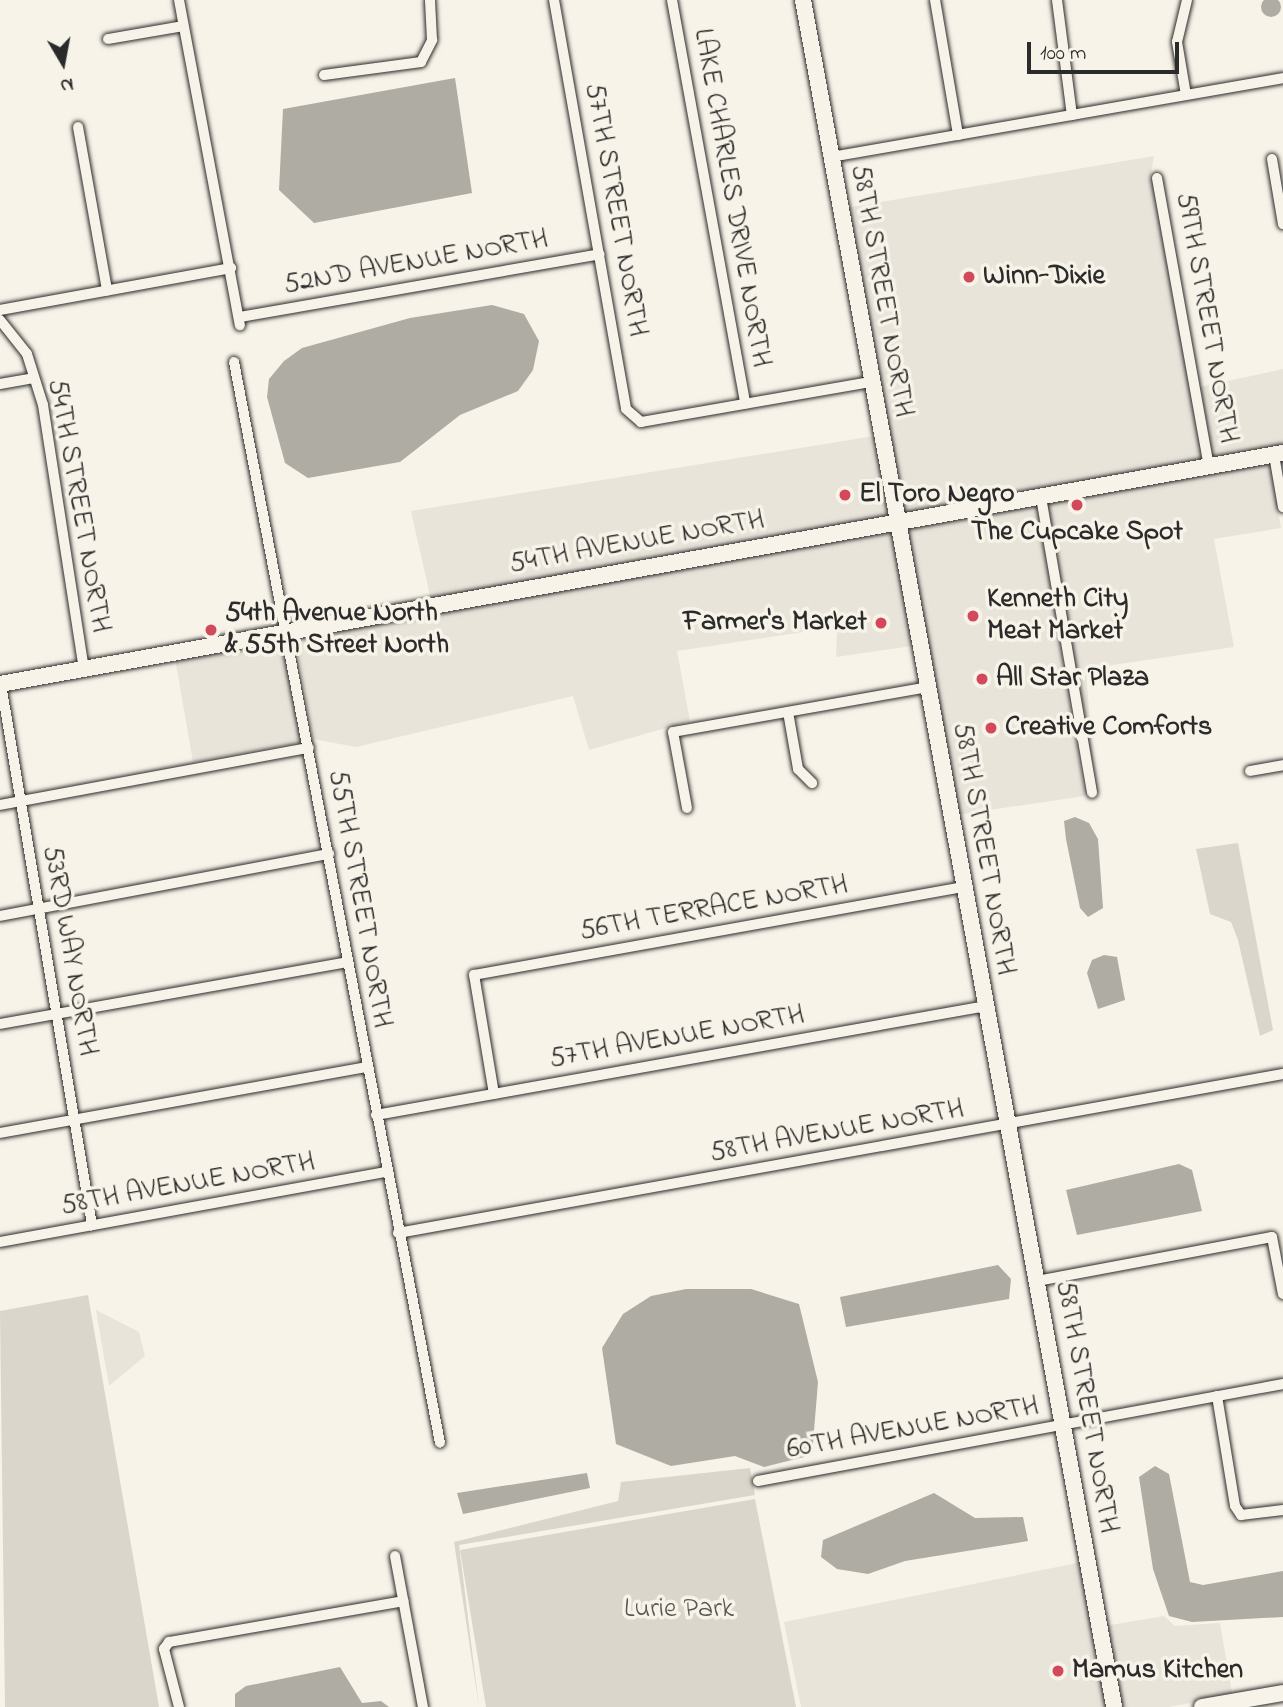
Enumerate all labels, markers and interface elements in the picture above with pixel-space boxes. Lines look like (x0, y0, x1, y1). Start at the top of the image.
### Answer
street label: LAKE CHARLES DRIVE NORTH (685, 26, 777, 370)
north arrow (28, 28, 98, 98)
scale bar (1031, 28, 1183, 72)
text: 100 m (1040, 39, 1086, 69)
text: N (58, 70, 75, 99)
street label: 57TH STREET NORTH (576, 81, 654, 339)
street label: 58TH STREET NORTH (842, 162, 920, 420)
street label: 59TH STREET NORTH (1167, 190, 1245, 446)
street label: 52ND AVENUE NORTH (281, 223, 551, 303)
place label: Winn-Dixie (983, 260, 1105, 294)
marker: Winn-Dixie (961, 269, 977, 285)
street label: 54TH STREET NORTH (39, 377, 117, 635)
place label: El Toro Negro (859, 478, 1015, 512)
marker: El Toro Negro (837, 487, 853, 503)
marker: The Cupcake Spot (1069, 497, 1085, 513)
street label: 54TH AVENUE NORTH (507, 504, 767, 582)
place label: The Cupcake Spot (971, 516, 1183, 550)
place label: Kenneth City Meat Market (987, 583, 1128, 649)
place label: 54th Avenue North & 55th Street North (225, 597, 449, 663)
place label: Farmer's Market (683, 606, 867, 640)
marker: Kenneth City Meat Market (965, 608, 981, 624)
marker: Farmer's Market (873, 615, 889, 631)
marker: 54th Avenue North & 55th Street North (203, 622, 219, 638)
place label: All Star Plaza (996, 662, 1149, 696)
marker: All Star Plaza (974, 671, 990, 687)
place label: Creative Comforts (1005, 711, 1212, 745)
street label: 58TH STREET NORTH (944, 720, 1022, 978)
marker: Creative Comforts (983, 720, 999, 736)
street label: 55TH STREET NORTH (320, 767, 398, 1031)
street label: 53RD WAY NORTH (34, 843, 104, 1059)
street label: 56TH TERRACE NORTH (577, 869, 851, 949)
street label: 57TH AVENUE NORTH (547, 999, 807, 1077)
street label: 58TH AVENUE NORTH (707, 1093, 967, 1171)
street label: 58TH AVENUE NORTH (58, 1146, 318, 1224)
street label: 58TH STREET NORTH (1047, 1278, 1125, 1536)
street label: 60TH AVENUE NORTH (784, 1390, 1042, 1468)
park label: Lurie Park (624, 1593, 734, 1627)
place label: Mamus Kitchen (1072, 1654, 1243, 1688)
marker: Mamus Kitchen (1050, 1663, 1066, 1679)

